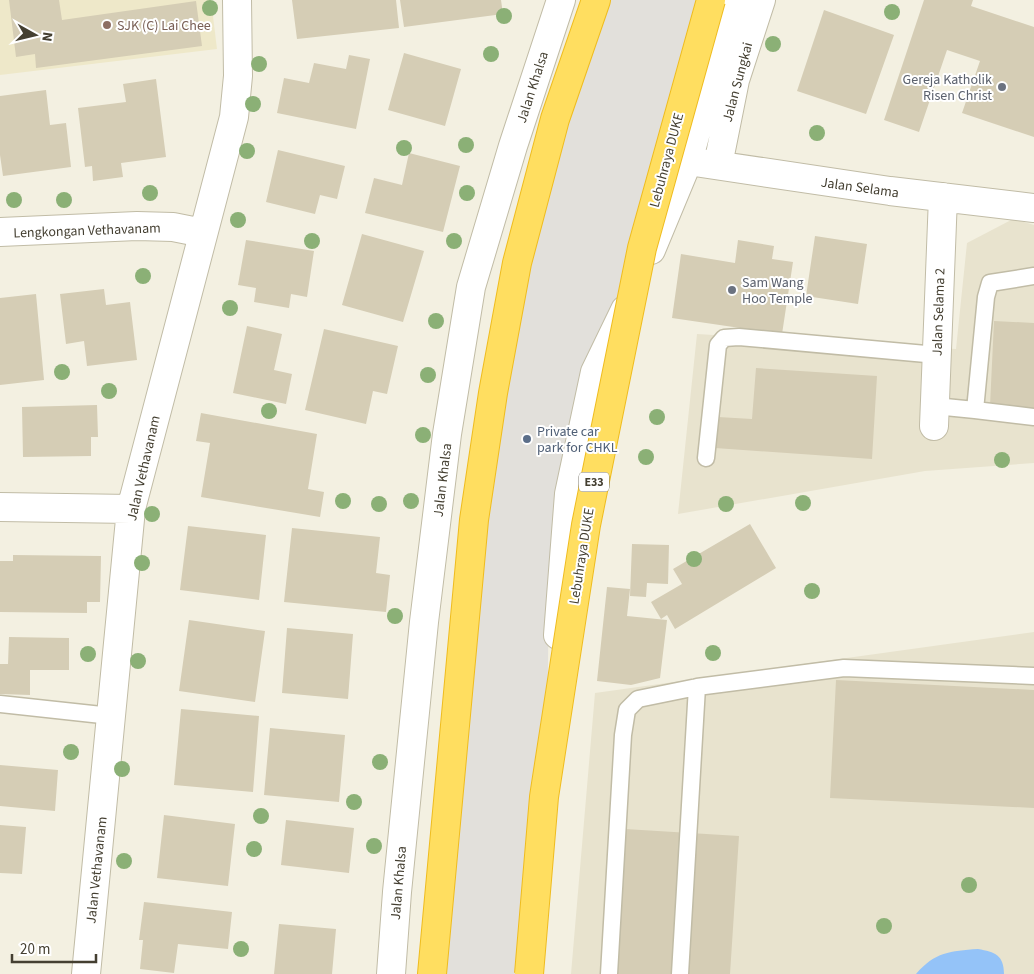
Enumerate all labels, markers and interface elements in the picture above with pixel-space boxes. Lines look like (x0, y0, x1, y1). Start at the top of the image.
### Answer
north arrow (10, 10, 60, 60)
place label: SJK (C) Lai Chee (117, 16, 211, 36)
marker: SJK (C) Lai Chee (101, 19, 113, 31)
text: N (36, 31, 57, 43)
street label: Jalan Sungkai (718, 40, 758, 124)
street label: Jalan Khalsa (512, 49, 554, 126)
place label: Gereja Katholik Risen Christ (903, 70, 992, 106)
marker: Gereja Katholik Risen Christ (996, 81, 1008, 93)
street label: Lebuhraya DUKE (645, 111, 689, 210)
street label: Jalan Selama (820, 173, 900, 203)
street label: Lengkongan Vethavanam (13, 218, 161, 244)
street label: Jalan Selama 2 (927, 268, 951, 357)
place label: Sam Wang Hoo Temple (742, 273, 813, 309)
marker: Sam Wang Hoo Temple (726, 284, 738, 296)
street label: Jalan Vethavanam (122, 414, 166, 523)
place label: Private car park for CHKL (537, 422, 618, 458)
marker: Private car park for CHKL (521, 433, 533, 445)
street label: Jalan Khalsa (429, 442, 457, 518)
road number: E33 (579, 472, 609, 492)
street label: Lebuhraya DUKE (564, 506, 599, 606)
street label: Jalan Vethavanam (81, 816, 113, 925)
street label: Jalan Khalsa (386, 845, 412, 921)
scale bar (12, 932, 96, 964)
text: 20 m (20, 939, 50, 960)

